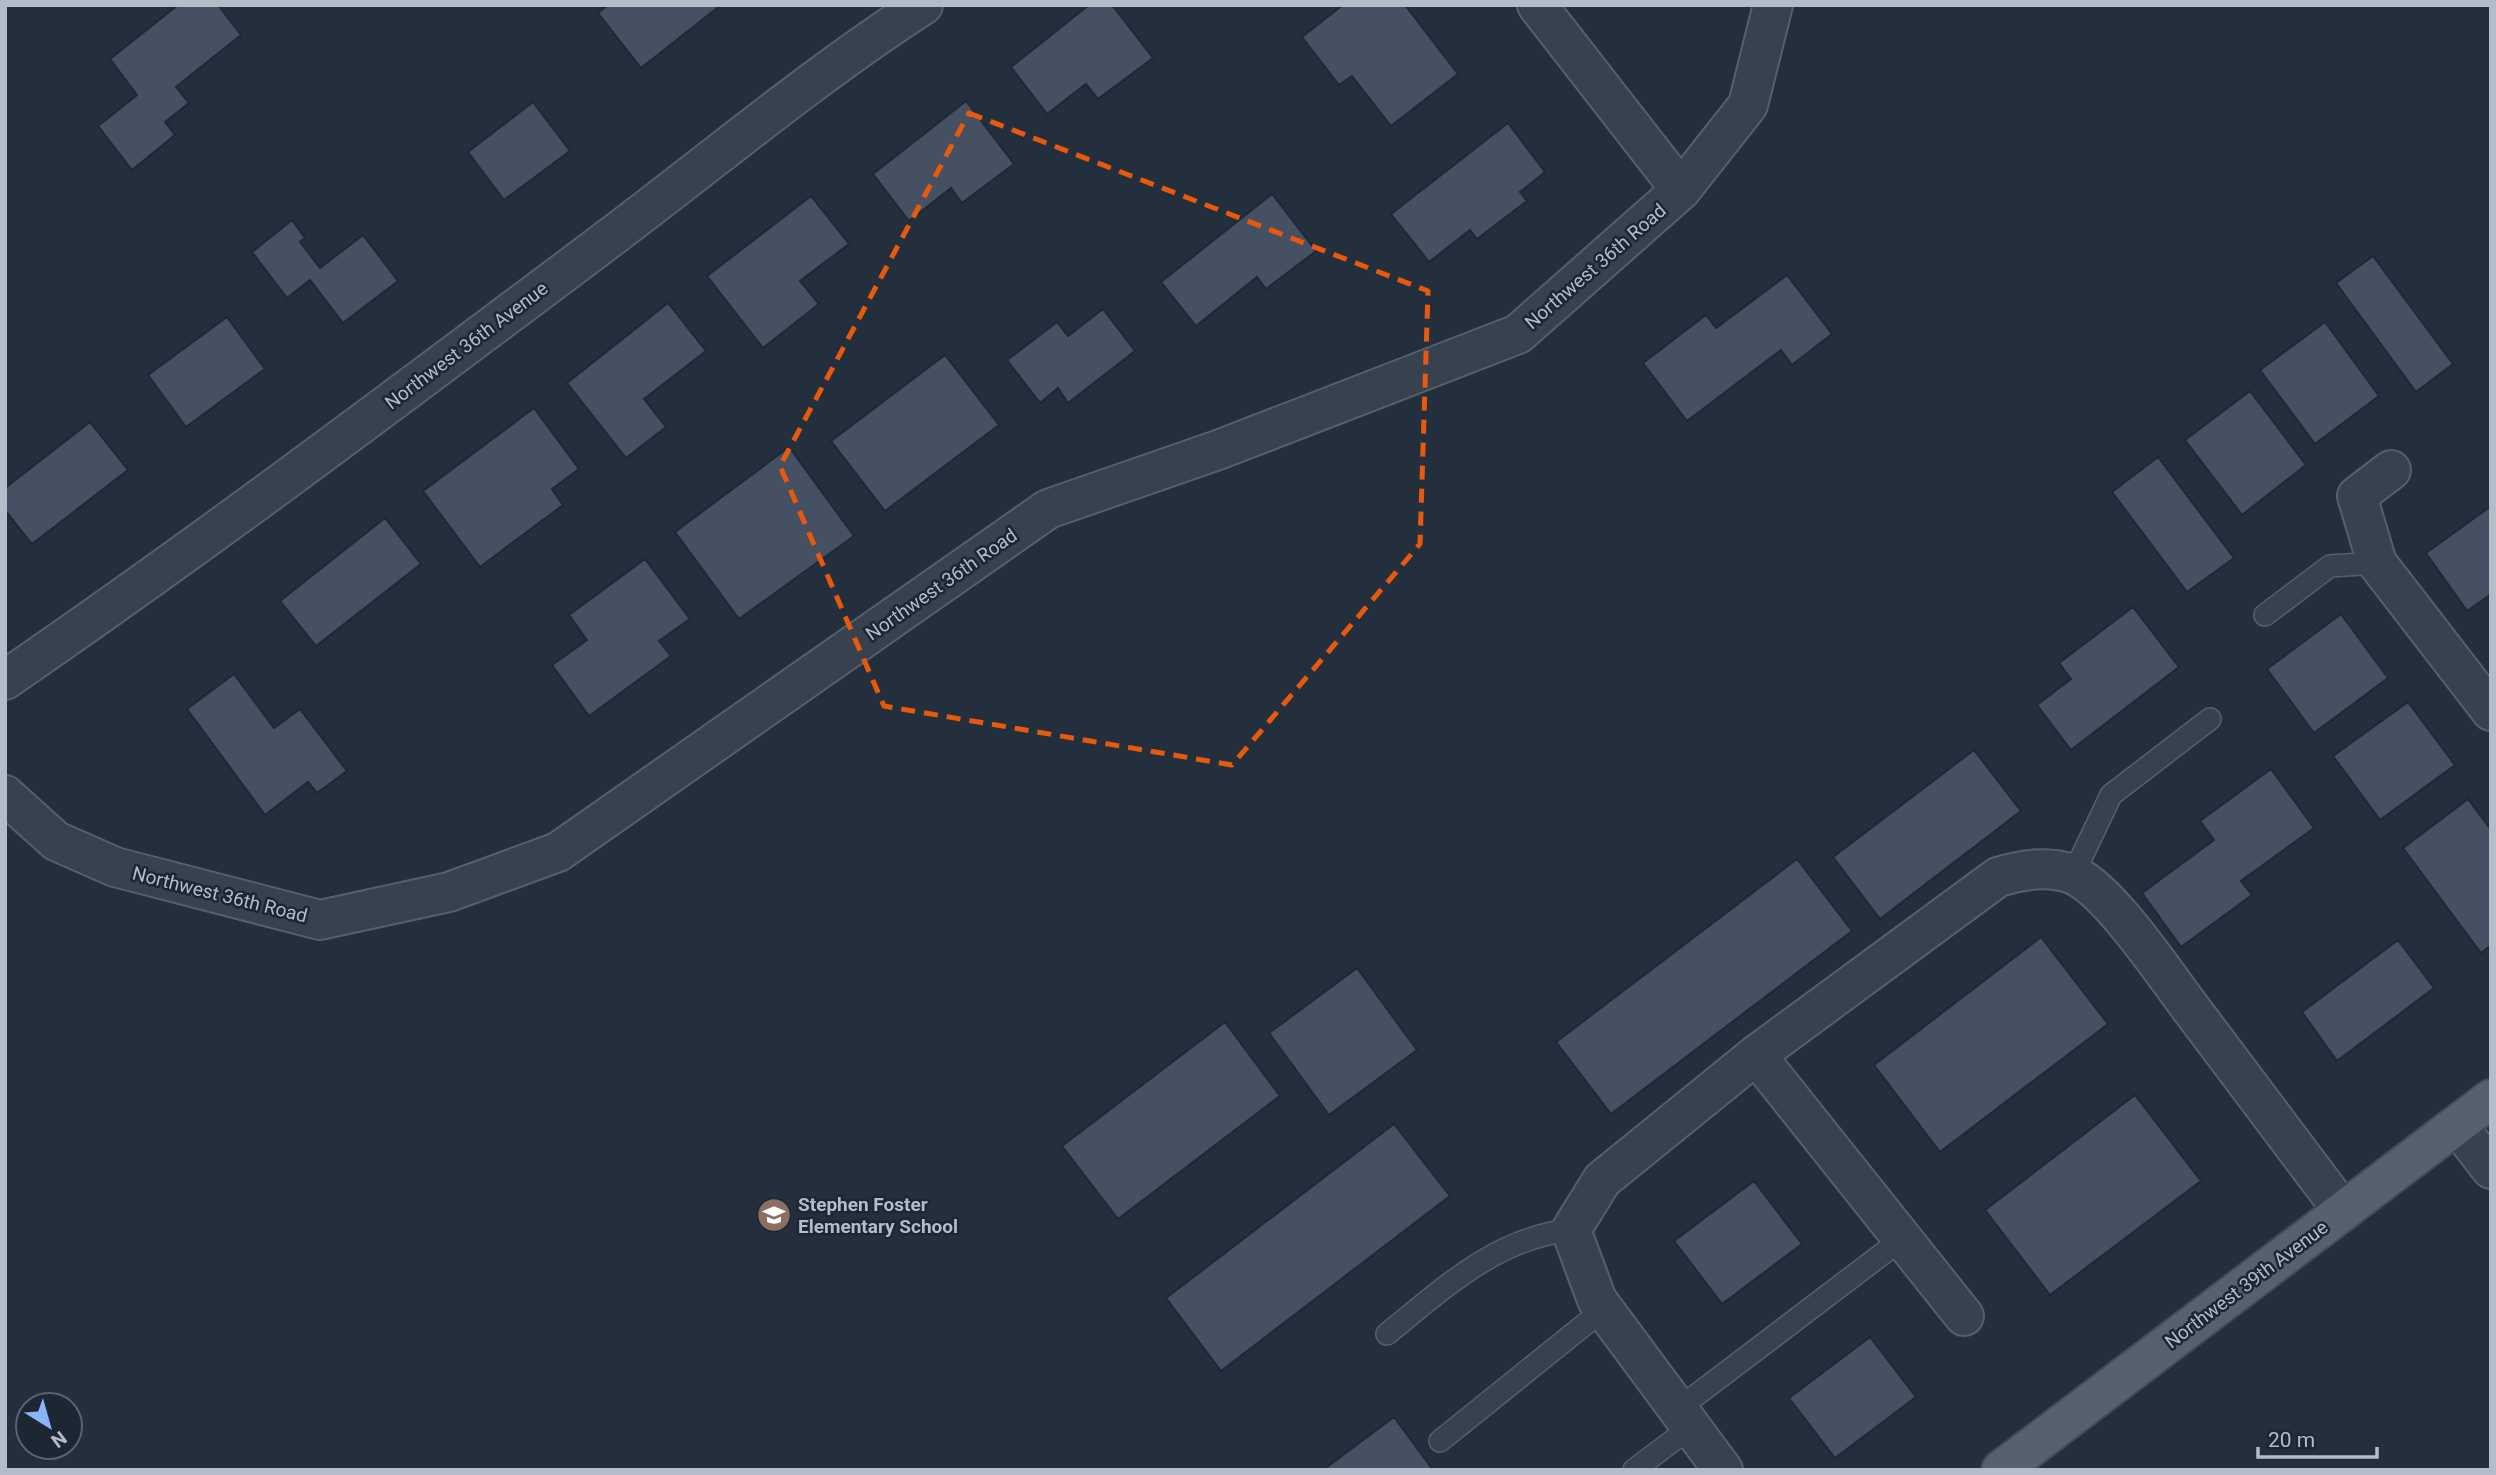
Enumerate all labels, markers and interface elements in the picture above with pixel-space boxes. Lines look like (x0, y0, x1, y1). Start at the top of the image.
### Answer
street label: Northwest 36th Road (1520, 199, 1671, 334)
street label: Northwest 36th Avenue (380, 277, 552, 414)
street label: Northwest 36th Road (861, 524, 1021, 645)
street label: Northwest 36th Road (130, 862, 310, 927)
place label: Stephen Foster Elementary School (798, 1193, 958, 1238)
school or university icon: Stephen Foster Elementary School (755, 1196, 793, 1234)
street label: Northwest 39th Avenue (2160, 1216, 2332, 1353)
north arrow (14, 1391, 84, 1461)
scale bar (2258, 1416, 2377, 1460)
text: N (47, 1426, 71, 1452)
text: 20 m (2268, 1428, 2315, 1452)

